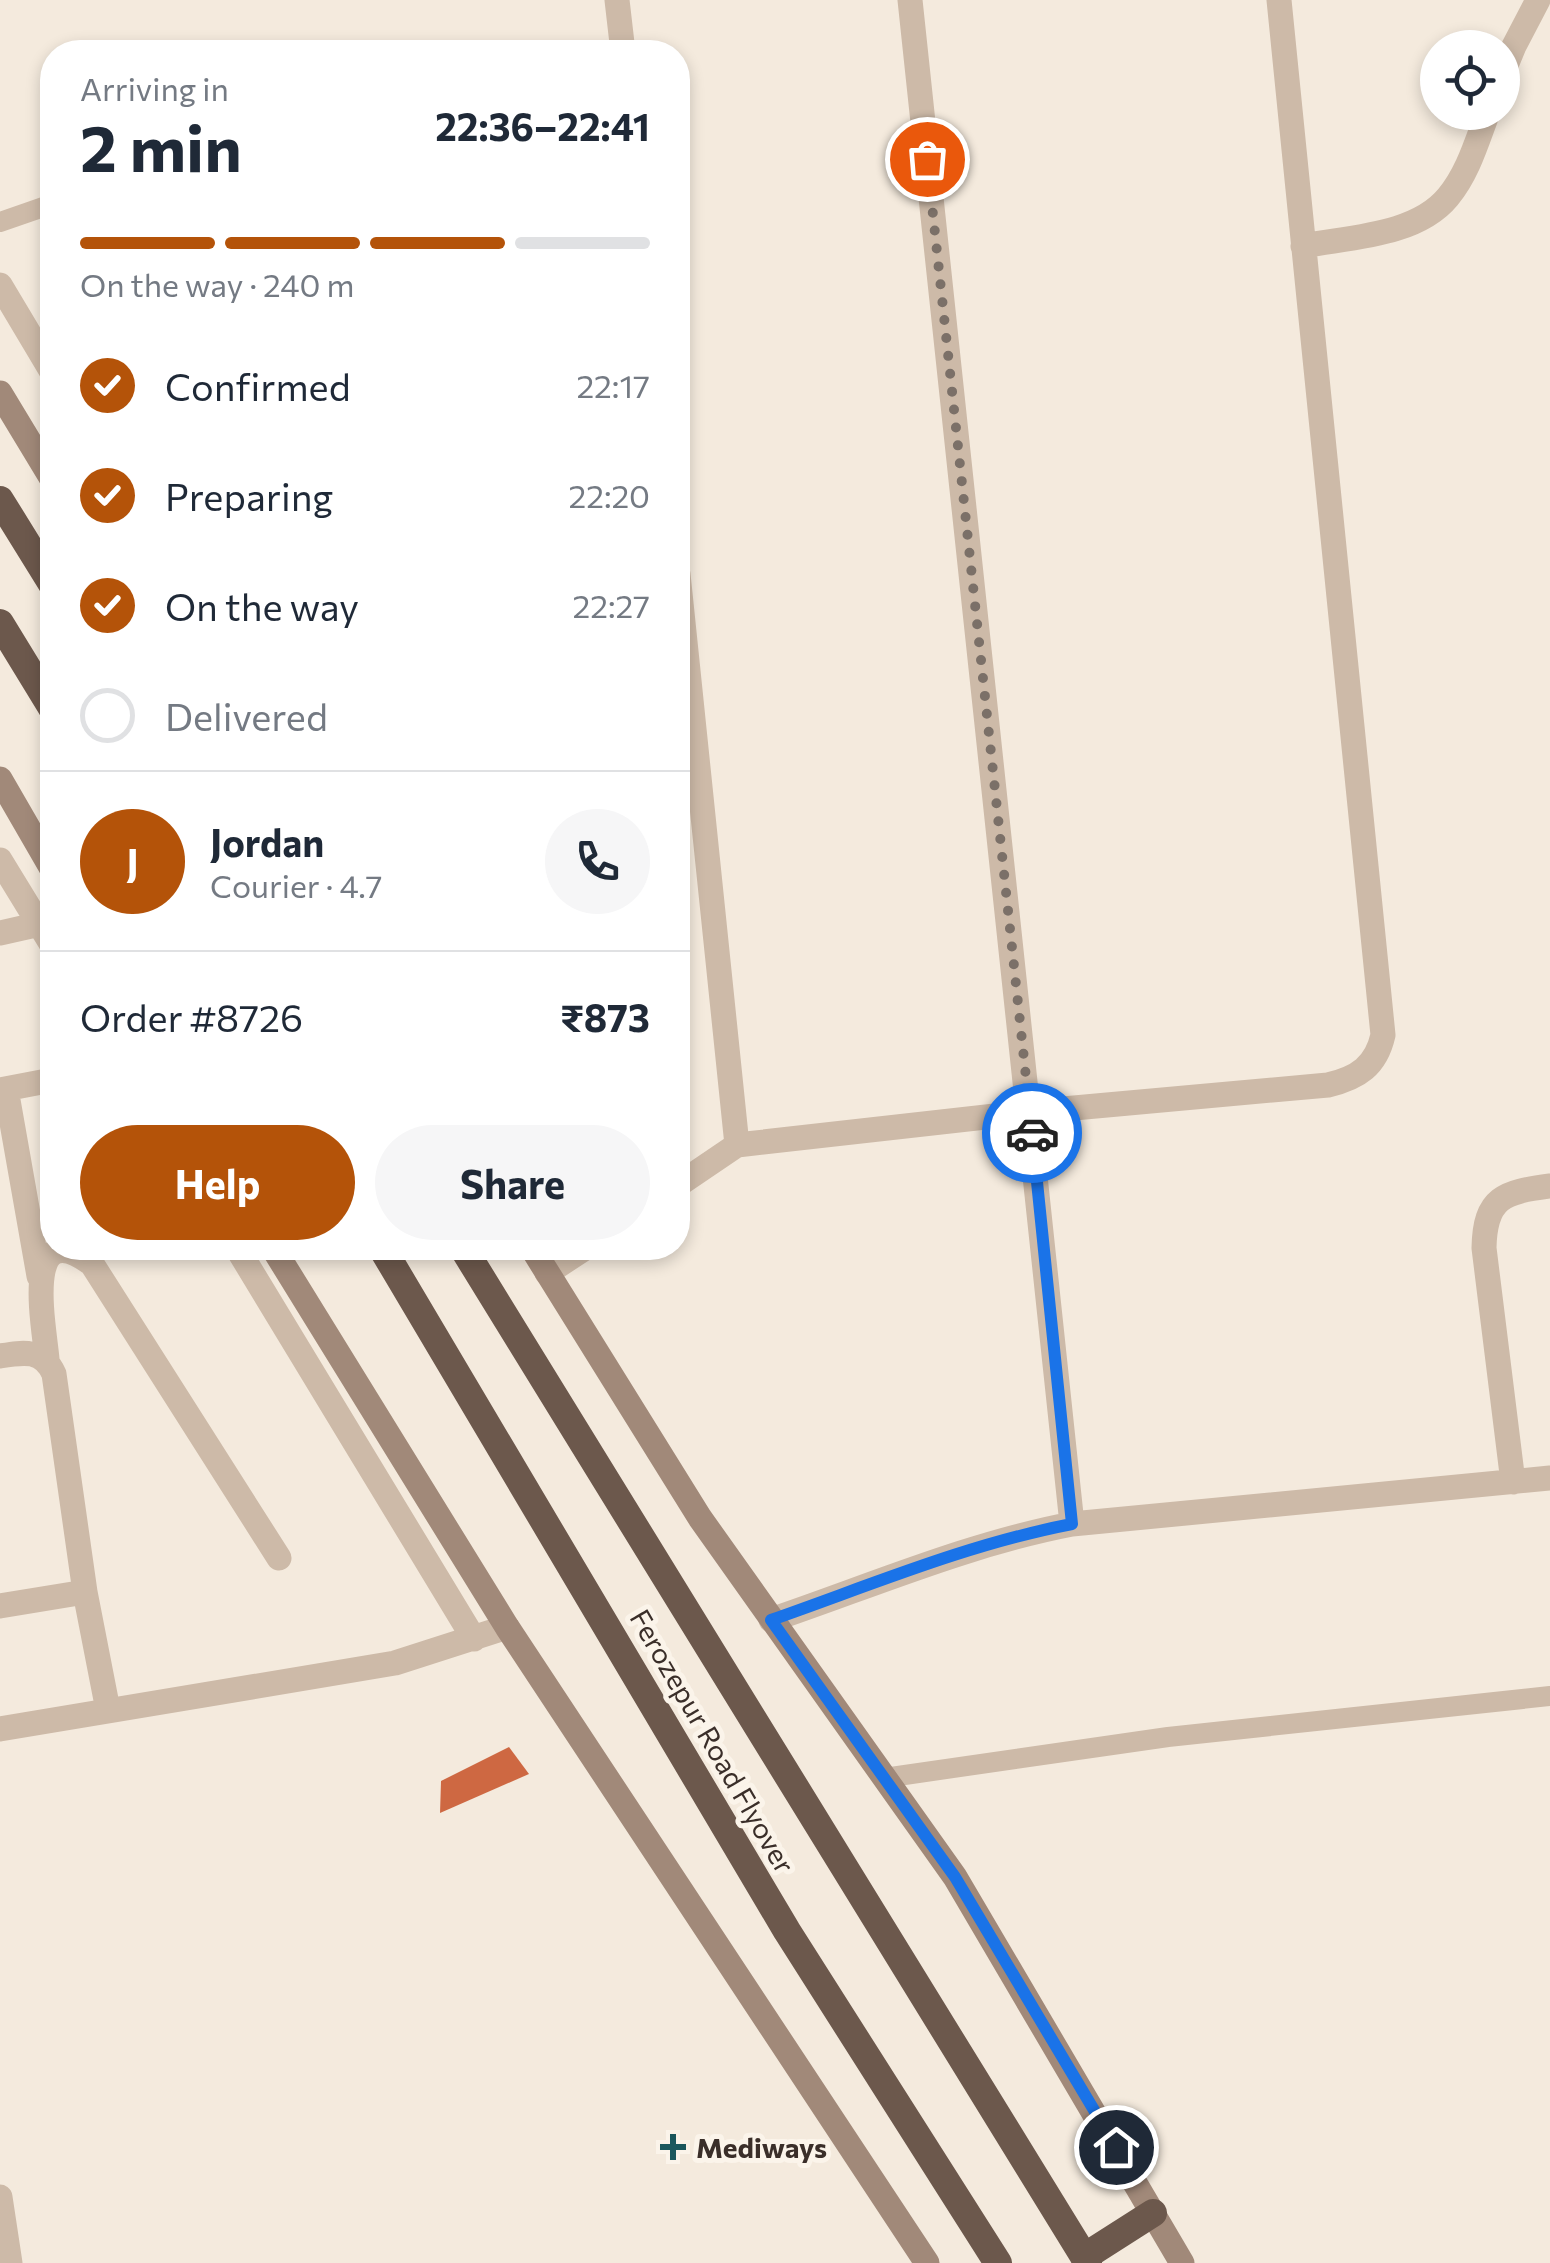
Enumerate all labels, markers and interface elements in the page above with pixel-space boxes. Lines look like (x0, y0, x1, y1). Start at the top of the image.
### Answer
map controls (1420, 30, 1520, 130)
button: locate (1420, 30, 1520, 130)
text: Arriving in (80, 68, 229, 108)
text: 22:36–22:41 (435, 102, 650, 149)
text: 2 min (80, 106, 242, 185)
pin (885, 117, 970, 202)
icon: bag (900, 132, 955, 187)
text: On the way · 240 m (80, 264, 354, 304)
icon: check (80, 358, 135, 413)
text: Confirmed (165, 362, 351, 409)
text: 22:17 (576, 365, 650, 405)
icon: check (80, 468, 135, 523)
text: Preparing (165, 472, 333, 519)
text: 22:20 (568, 475, 650, 515)
icon: check (80, 578, 135, 633)
text: On the way (165, 582, 359, 629)
text: 22:27 (572, 585, 650, 625)
text: Delivered (165, 692, 328, 739)
button: phone (545, 809, 650, 914)
text: Jordan (210, 818, 324, 865)
text: J (126, 838, 139, 885)
text: Courier · 4.7 (210, 865, 383, 905)
text: Order #8726 (80, 993, 303, 1040)
text: ₹873 (560, 993, 650, 1040)
courier (982, 1083, 1082, 1183)
icon: car (1005, 1106, 1060, 1161)
button: Help (80, 1125, 355, 1240)
button: Share (375, 1125, 650, 1240)
street label: Ferozepur Road Flyover (624, 1603, 802, 1879)
pin (1074, 2105, 1159, 2190)
icon: home (1089, 2120, 1144, 2175)
place label: Mediways (696, 2130, 827, 2164)
marker: Mediways (660, 2134, 686, 2160)

